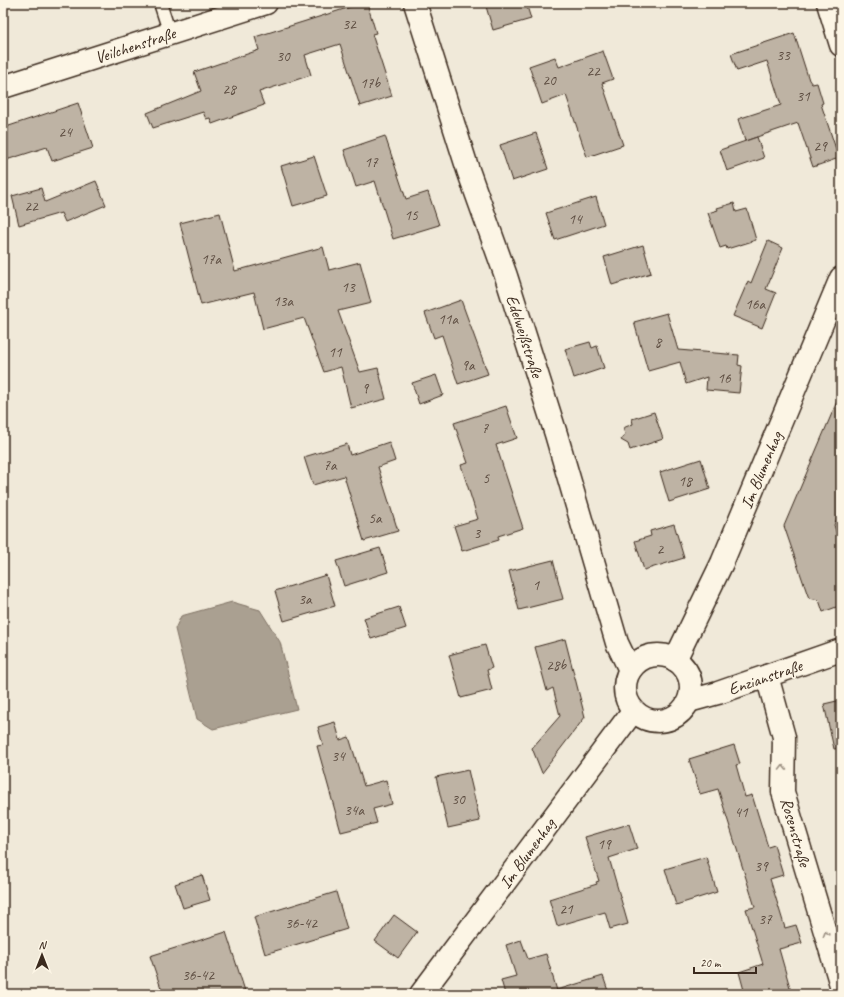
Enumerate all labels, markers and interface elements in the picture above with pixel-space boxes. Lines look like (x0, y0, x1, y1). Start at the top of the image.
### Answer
house number: 32 (342, 15, 357, 34)
street label: Veilchenstraße (92, 22, 179, 68)
house number: 33 (776, 46, 791, 65)
house number: 30 (276, 47, 291, 66)
house number: 22 (586, 62, 601, 81)
house number: 20 (542, 71, 557, 90)
house number: 17b (360, 74, 381, 93)
house number: 28 (222, 80, 237, 99)
house number: 31 (796, 87, 811, 106)
house number: 24 (58, 123, 73, 142)
house number: 29 (813, 137, 828, 156)
house number: 17 (364, 153, 379, 172)
house number: 22 (24, 197, 39, 216)
house number: 15 (404, 206, 419, 225)
house number: 14 (568, 210, 583, 229)
house number: 17a (201, 250, 222, 269)
house number: 13 (341, 278, 356, 297)
house number: 13a (273, 292, 294, 311)
street label: Edelweißstraße (501, 292, 548, 381)
house number: 16a (745, 295, 766, 314)
house number: 11a (438, 310, 459, 329)
house number: 8 (655, 333, 663, 352)
house number: 11 (328, 343, 343, 362)
house number: 9a (461, 356, 476, 375)
house number: 16 (717, 369, 732, 388)
house number: 9 (362, 379, 370, 398)
house number: 7 (482, 419, 490, 438)
street label: Im Blumenhag (736, 428, 787, 512)
house number: 7a (323, 456, 338, 475)
house number: 5 (483, 469, 491, 488)
house number: 18 (678, 472, 693, 491)
house number: 5a (368, 509, 383, 528)
house number: 3 (474, 524, 482, 543)
house number: 2 (657, 540, 665, 559)
house number: 1 (533, 576, 541, 595)
house number: 3a (298, 590, 313, 609)
street label: Enzianstraße (726, 655, 806, 700)
house number: 28b (546, 656, 567, 675)
house number: 34 (331, 747, 346, 766)
one-way arrow (779, 765, 787, 771)
house number: 30 (451, 790, 466, 809)
street label: Rosenstraße (776, 795, 816, 870)
house number: 34a (344, 801, 365, 820)
house number: 41 (734, 803, 749, 822)
street label: Im Blumenhag (495, 813, 561, 893)
house number: 19 (597, 835, 612, 854)
house number: 39 (754, 857, 769, 876)
house number: 21 (559, 900, 574, 919)
house number: 37 (758, 910, 773, 929)
house number: 36-42 (285, 914, 318, 933)
one-way arrow (822, 931, 831, 938)
north arrow (22, 935, 62, 975)
text: N (39, 938, 48, 952)
scale bar (694, 949, 756, 975)
text: 20 m (700, 955, 722, 971)
house number: 36-42 (182, 966, 215, 985)

